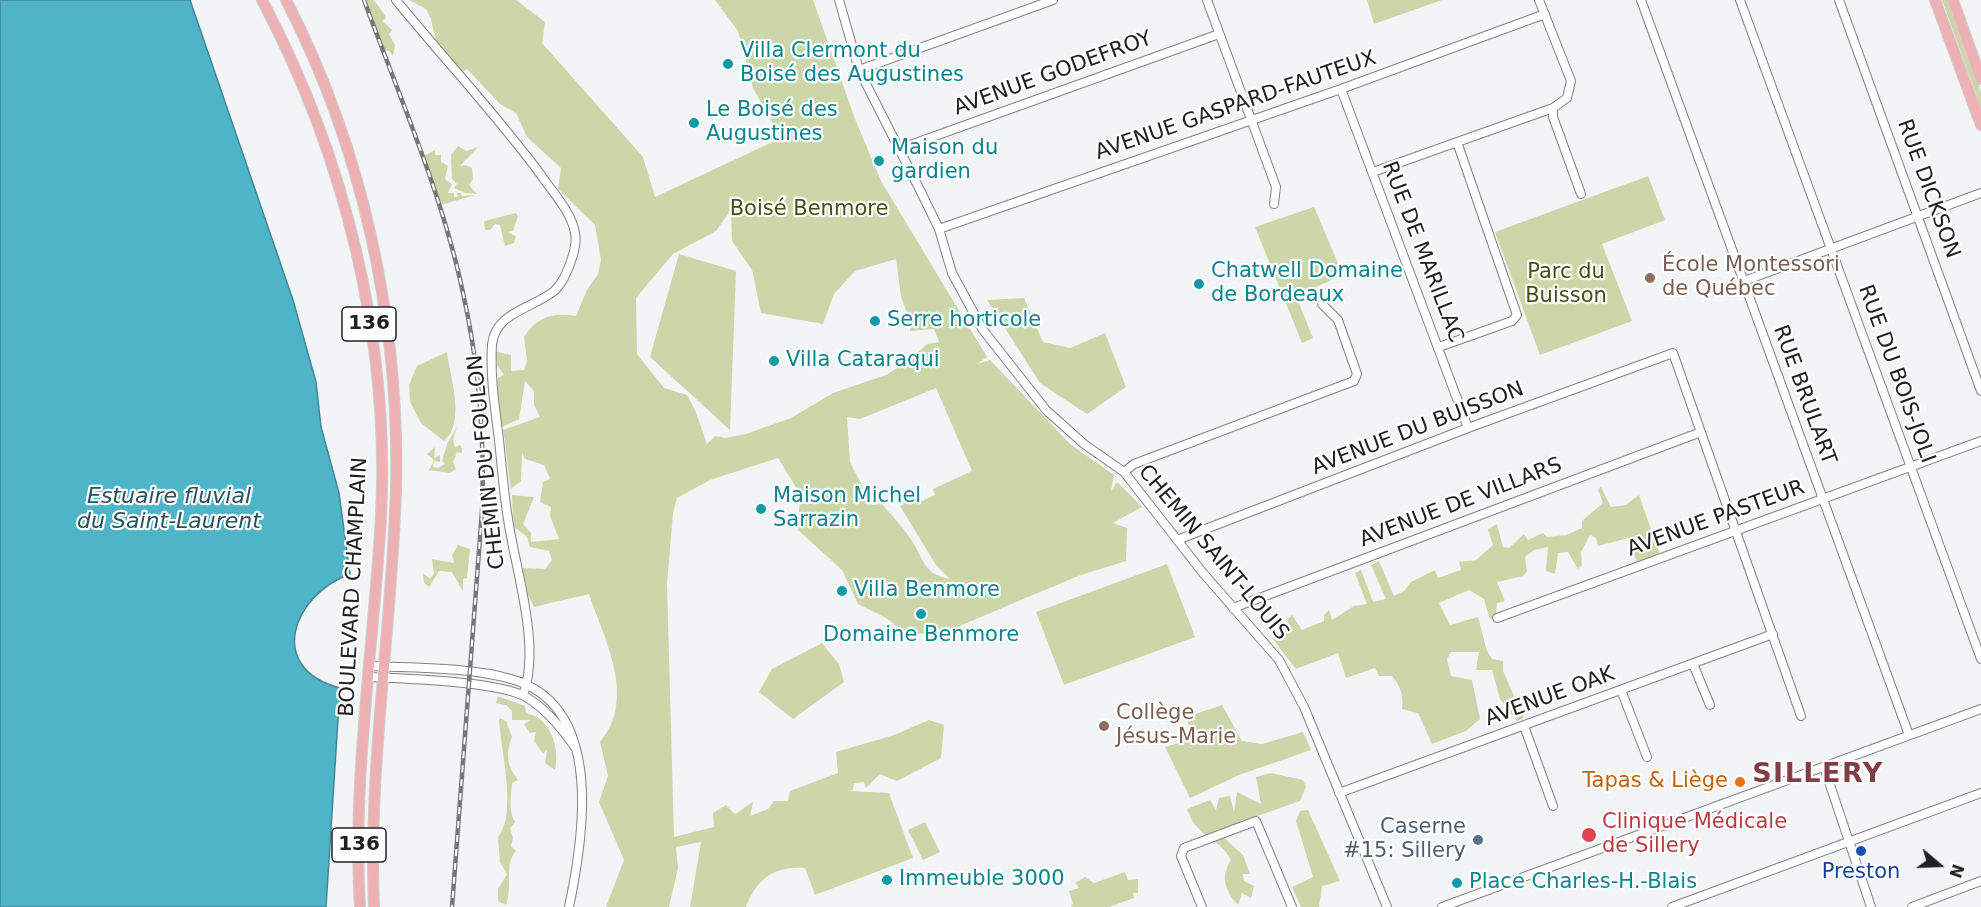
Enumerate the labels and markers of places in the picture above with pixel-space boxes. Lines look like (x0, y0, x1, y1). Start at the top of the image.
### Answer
place label: Villa Clermont du Boisé des Augustines (740, 39, 964, 89)
marker: Villa Clermont du Boisé des Augustines (721, 57, 735, 71)
place label: Le Boisé des Augustines (706, 98, 838, 148)
marker: Le Boisé des Augustines (687, 116, 701, 130)
place label: Maison du gardien (891, 136, 998, 186)
marker: Maison du gardien (872, 154, 886, 168)
place label: École Montessori de Québec (1662, 253, 1840, 303)
place label: Chatwell Domaine de Bordeaux (1211, 259, 1403, 309)
marker: École Montessori de Québec (1643, 271, 1657, 285)
marker: Chatwell Domaine de Bordeaux (1192, 277, 1206, 291)
place label: Serre horticole (887, 308, 1041, 334)
marker: Serre horticole (868, 314, 882, 328)
place label: Villa Cataraqui (786, 348, 940, 374)
marker: Villa Cataraqui (767, 354, 781, 368)
place label: Maison Michel Sarrazin (773, 484, 921, 534)
marker: Maison Michel Sarrazin (754, 502, 768, 516)
place label: Villa Benmore (854, 578, 1000, 604)
marker: Villa Benmore (835, 584, 849, 598)
marker: Domaine Benmore (914, 607, 928, 621)
place label: Domaine Benmore (823, 623, 1019, 649)
place label: Collège Jésus-Marie (1116, 701, 1236, 751)
marker: Collège Jésus-Marie (1097, 719, 1111, 733)
place label: Tapas & Liège (1582, 769, 1728, 795)
marker: Tapas & Liège (1733, 775, 1747, 789)
place label: Clinique Médicale de Sillery (1602, 810, 1787, 860)
place label: Caserne #15: Sillery (1343, 815, 1466, 865)
marker: Clinique Médicale de Sillery (1580, 826, 1598, 844)
marker: Caserne #15: Sillery (1471, 833, 1485, 847)
marker: Preston (1854, 844, 1868, 858)
place label: Preston (1822, 860, 1900, 886)
place label: Immeuble 3000 (899, 867, 1065, 893)
place label: Place Charles-H.-Blais (1469, 870, 1697, 896)
marker: Immeuble 3000 (880, 873, 894, 887)
marker: Place Charles-H.-Blais (1450, 876, 1464, 890)

